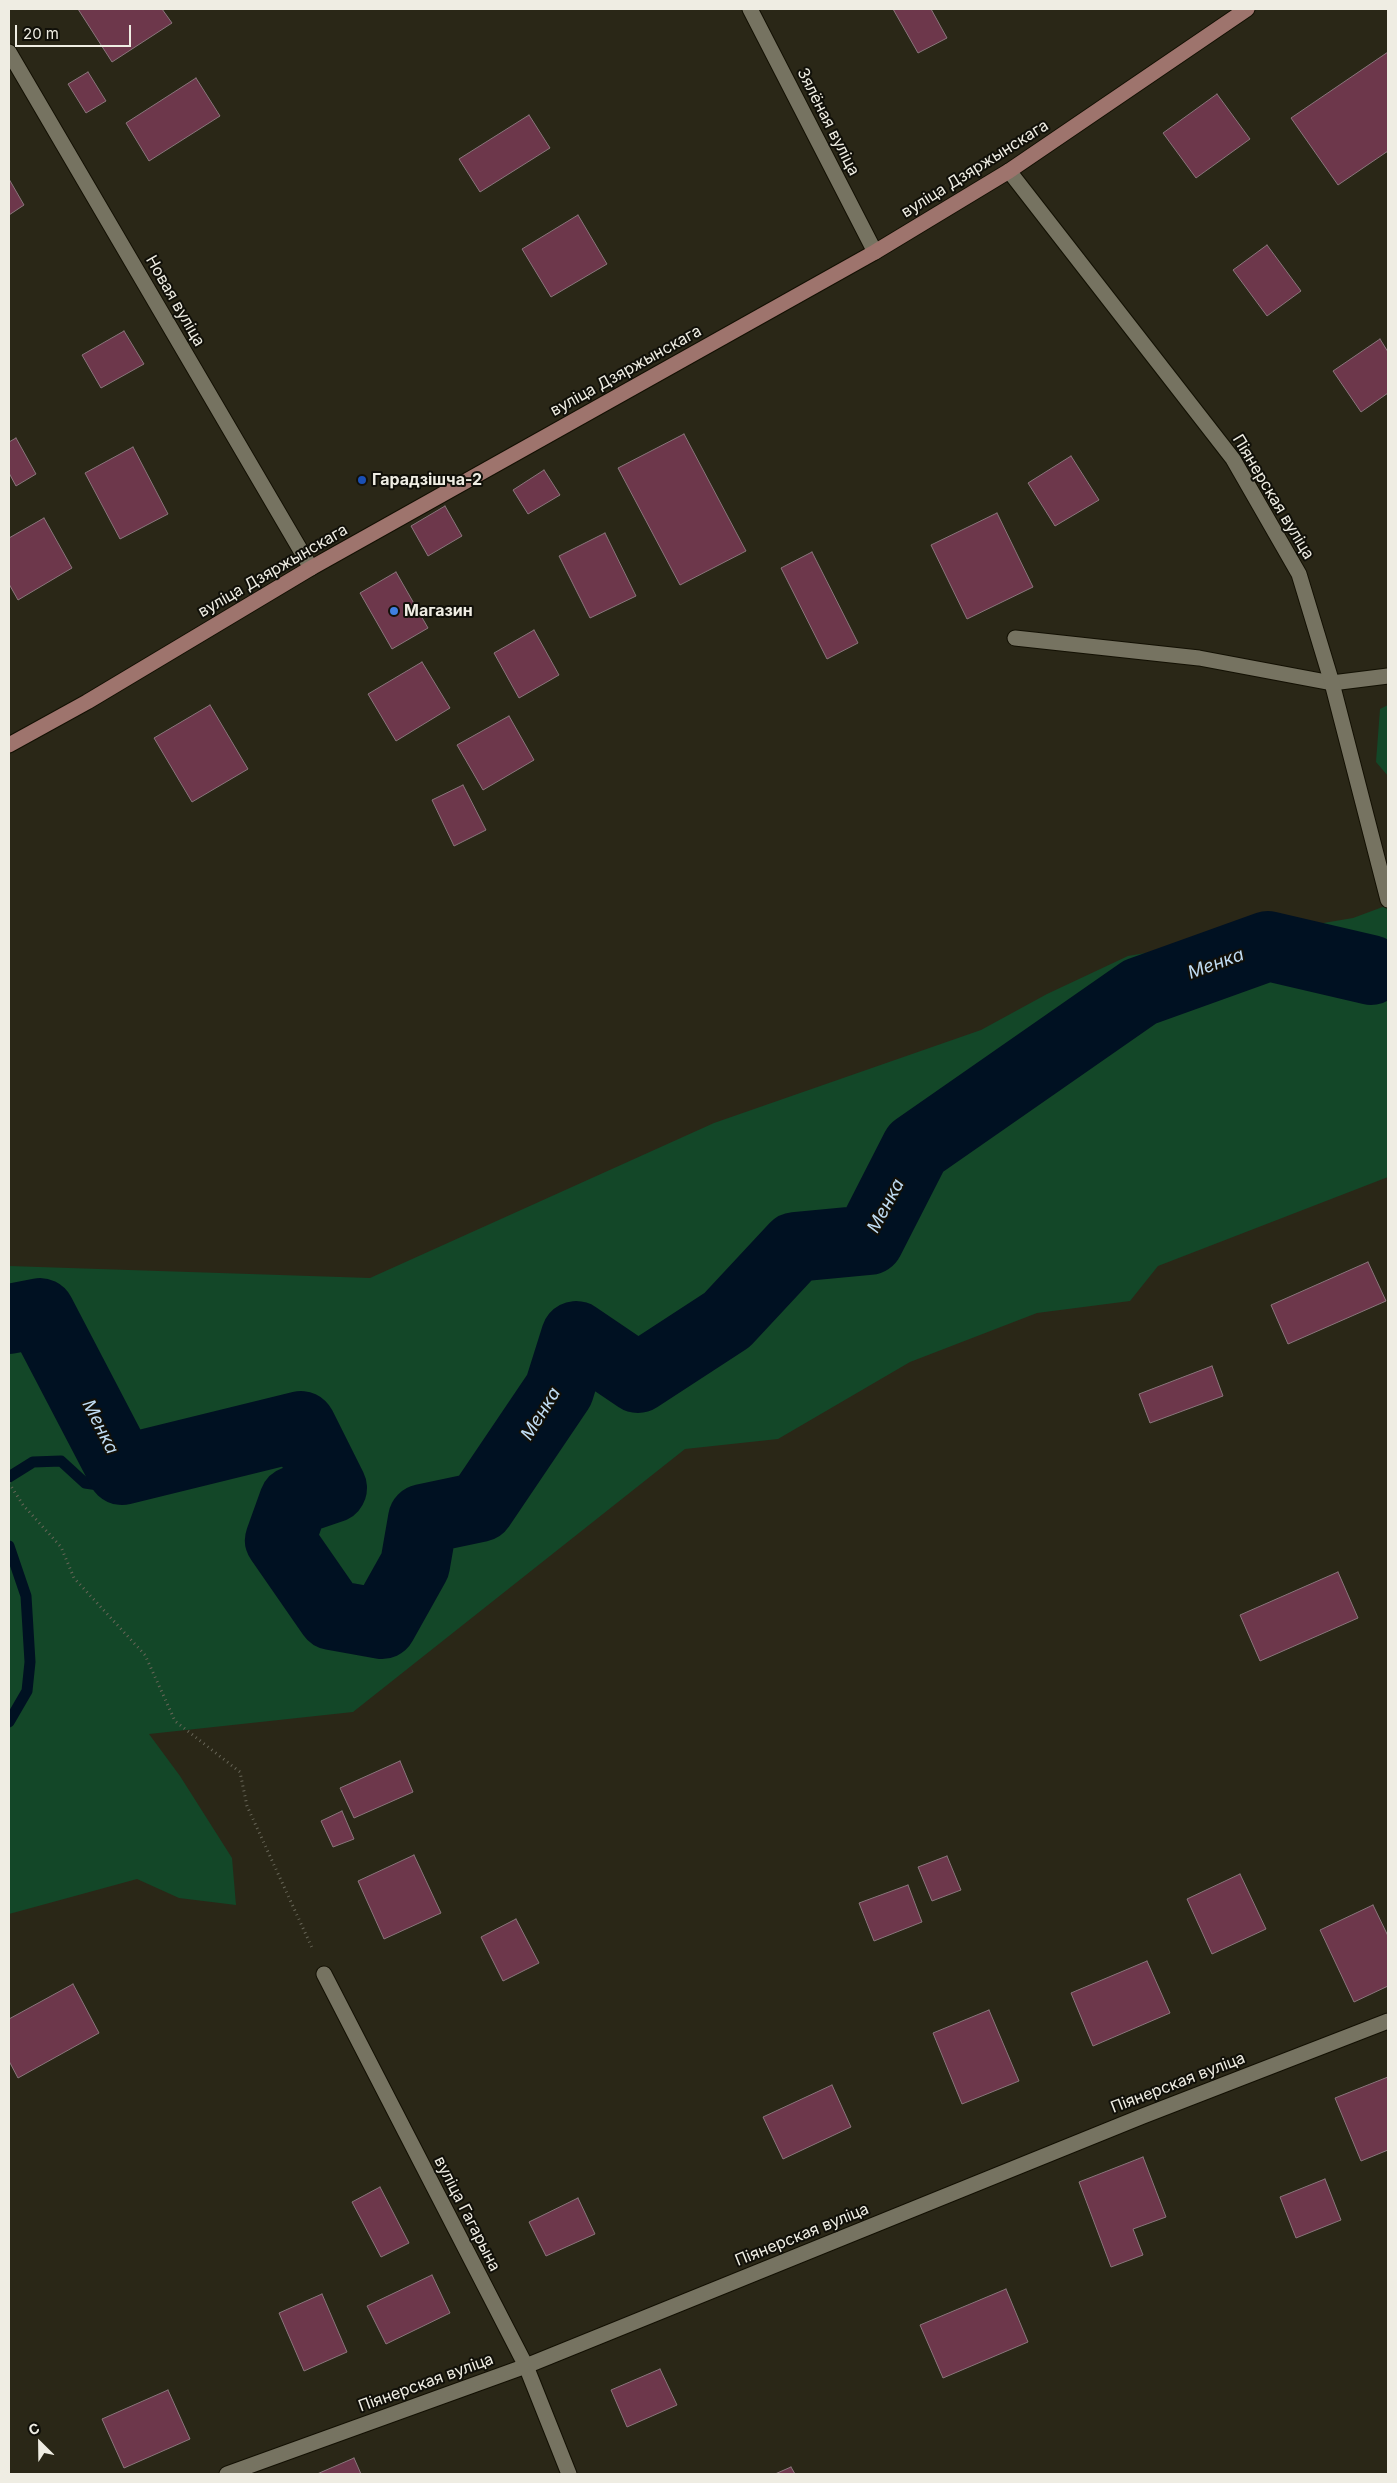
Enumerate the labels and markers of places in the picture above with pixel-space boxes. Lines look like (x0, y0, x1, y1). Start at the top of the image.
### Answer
place label: Гарадзішча-2 (372, 470, 482, 490)
marker: Гарадзішча-2 (356, 474, 368, 486)
place label: Магазин (404, 601, 473, 621)
marker: Магазин (388, 605, 400, 617)

